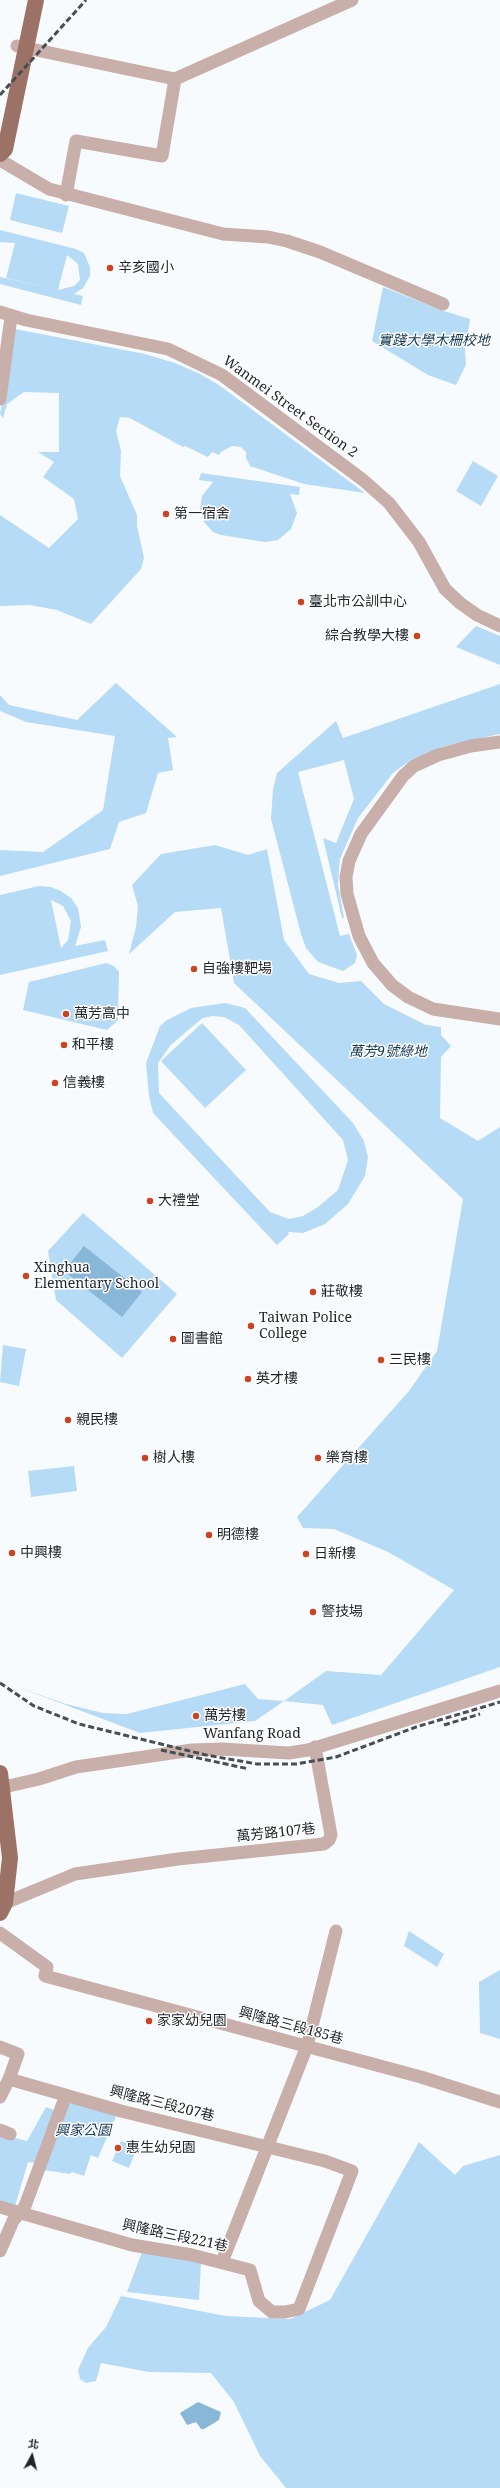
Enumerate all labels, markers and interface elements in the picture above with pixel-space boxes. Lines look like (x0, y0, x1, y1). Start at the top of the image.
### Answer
place label: 辛亥國小 (118, 260, 174, 276)
marker: 辛亥國小 (105, 263, 115, 273)
park label: 實踐大學木柵校地 (378, 333, 490, 349)
street label: Wanmei Street Section 2 (219, 353, 361, 461)
place label: 第一宿舍 (174, 506, 230, 522)
marker: 第一宿舍 (161, 509, 171, 519)
place label: 臺北市公訓中心 (309, 594, 407, 610)
marker: 臺北市公訓中心 (296, 597, 306, 607)
place label: 綜合教學大樓 (325, 628, 409, 644)
marker: 綜合教學大樓 (412, 631, 422, 641)
place label: 自強樓靶場 (202, 961, 272, 977)
marker: 自強樓靶場 (189, 964, 199, 974)
place label: 萬芳高中 (74, 1006, 130, 1022)
marker: 萬芳高中 (61, 1009, 71, 1019)
place label: 和平樓 (72, 1037, 114, 1053)
marker: 和平樓 (59, 1040, 69, 1050)
park label: 萬芳9號綠地 (349, 1044, 427, 1060)
place label: 信義樓 (63, 1075, 105, 1091)
marker: 信義樓 (50, 1078, 60, 1088)
place label: 大禮堂 (158, 1193, 200, 1209)
marker: 大禮堂 (145, 1196, 155, 1206)
place label: Xinghua Elementary School (34, 1260, 159, 1292)
marker: Xinghua Elementary School (21, 1271, 31, 1281)
place label: 莊敬樓 (321, 1284, 363, 1300)
marker: 莊敬樓 (308, 1287, 318, 1297)
place label: Taiwan Police College (259, 1310, 352, 1342)
marker: Taiwan Police College (246, 1321, 256, 1331)
place label: 圖書館 (181, 1331, 223, 1347)
marker: 圖書館 (168, 1334, 178, 1344)
place label: 三民樓 (389, 1352, 431, 1368)
marker: 三民樓 (376, 1355, 386, 1365)
place label: 英才樓 (256, 1371, 298, 1387)
marker: 英才樓 (243, 1374, 253, 1384)
place label: 親民樓 (76, 1412, 118, 1428)
marker: 親民樓 (63, 1415, 73, 1425)
place label: 樹人樓 (153, 1450, 195, 1466)
place label: 樂育樓 (326, 1450, 368, 1466)
marker: 樹人樓 (140, 1453, 150, 1463)
marker: 樂育樓 (313, 1453, 323, 1463)
place label: 明德樓 (217, 1527, 259, 1543)
marker: 明德樓 (204, 1530, 214, 1540)
place label: 中興樓 (20, 1545, 62, 1561)
place label: 日新樓 (314, 1546, 356, 1562)
marker: 中興樓 (7, 1548, 17, 1558)
marker: 日新樓 (301, 1549, 311, 1559)
place label: 警技場 (321, 1604, 363, 1620)
marker: 警技場 (308, 1607, 318, 1617)
place label: 萬芳樓 (204, 1708, 246, 1724)
marker: 萬芳樓 (191, 1711, 201, 1721)
street label: Wanfang Road (203, 1726, 301, 1742)
street label: 萬芳路107巷 (236, 1820, 316, 1846)
street label: 興隆路三段185巷 (237, 2004, 345, 2048)
place label: 家家幼兒園 (157, 2013, 227, 2029)
marker: 家家幼兒園 (144, 2016, 154, 2026)
street label: 興隆路三段207巷 (108, 2083, 216, 2125)
park label: 興家公園 (55, 2123, 111, 2139)
place label: 惠生幼兒園 (126, 2140, 196, 2156)
marker: 惠生幼兒園 (113, 2143, 123, 2153)
street label: 興隆路三段221巷 (121, 2217, 229, 2255)
text: 北 (27, 2435, 40, 2452)
north arrow (12, 2436, 52, 2476)

